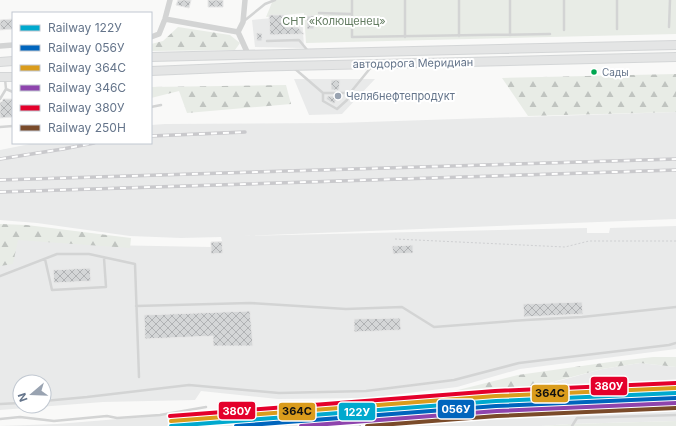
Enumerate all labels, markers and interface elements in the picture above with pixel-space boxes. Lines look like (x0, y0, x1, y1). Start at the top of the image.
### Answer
legend (12, 12, 152, 144)
park label: СНТ «Колющенец» (282, 14, 386, 28)
text: Railway 122У (48, 20, 122, 35)
text: Railway 056У (48, 40, 125, 55)
street label: автодорога Меридиан (353, 55, 473, 71)
text: Railway 364С (48, 60, 126, 75)
place label: Сады (602, 66, 629, 78)
marker: Сады (589, 67, 599, 77)
text: Railway 346С (48, 80, 126, 95)
place label: Челябнефтепродукт (346, 89, 456, 103)
marker: Челябнефтепродукт (333, 91, 343, 101)
text: Railway 380У (48, 100, 125, 115)
text: Railway 250Н (48, 120, 126, 135)
north arrow (12, 374, 52, 414)
line badge: 380У (590, 376, 628, 396)
text: 380У (594, 379, 624, 393)
line badge: 364С (531, 384, 569, 403)
text: 364С (535, 386, 565, 400)
text: N (15, 391, 31, 404)
line badge: 056У (437, 399, 475, 419)
line badge: 380У (218, 401, 256, 420)
line badge: 364С (278, 402, 316, 421)
line badge: 122У (338, 402, 376, 421)
text: 056У (441, 402, 471, 416)
text: 380У (222, 404, 252, 418)
text: 364С (282, 404, 312, 418)
text: 122У (344, 405, 370, 419)

